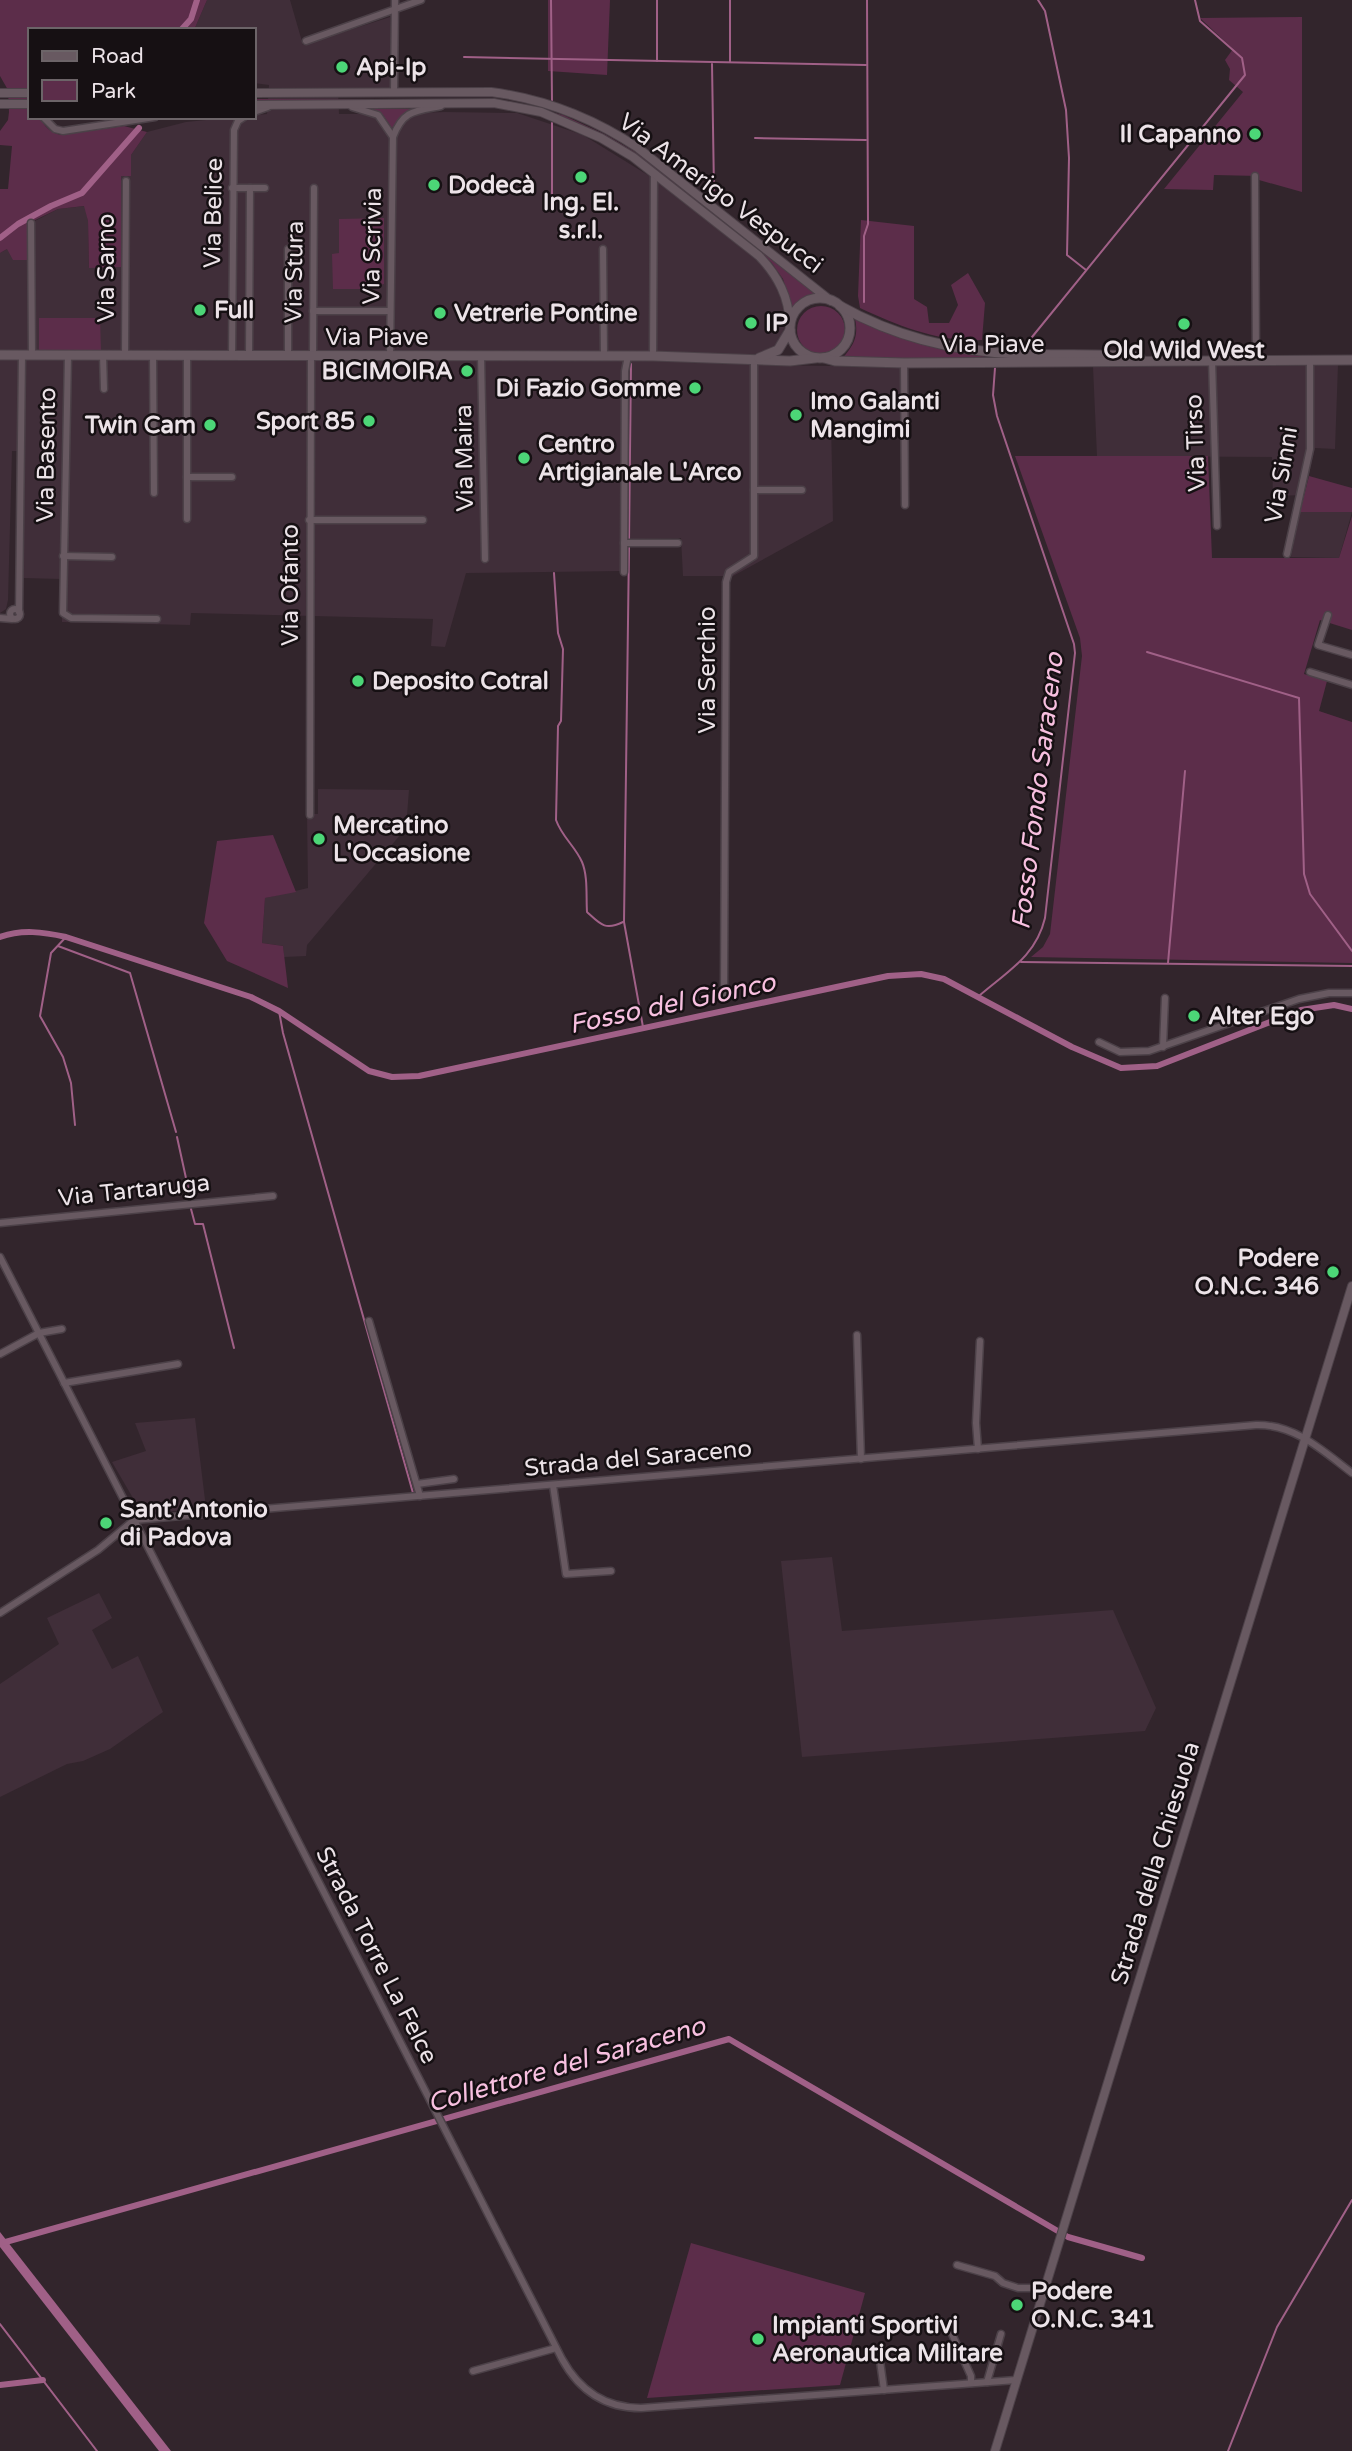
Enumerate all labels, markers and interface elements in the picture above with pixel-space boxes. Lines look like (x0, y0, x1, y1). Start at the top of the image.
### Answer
legend (28, 28, 256, 119)
text: Road (91, 44, 144, 69)
place label: Api-Ip (356, 53, 426, 82)
marker: Api-Ip (334, 59, 350, 75)
text: Park (91, 79, 136, 104)
street label: Via Amerigo Vespucci (613, 107, 829, 280)
place label: Il Capanno (1120, 120, 1241, 149)
marker: Il Capanno (1247, 126, 1263, 142)
street label: Via Belice (198, 158, 229, 268)
marker: Ing. El. s.r.l. (573, 169, 589, 185)
place label: Dodecà (448, 171, 535, 200)
marker: Dodecà (426, 177, 442, 193)
street label: Via Scrivia (357, 187, 388, 305)
place label: Ing. El. s.r.l. (543, 188, 619, 245)
street label: Via Sarno (92, 214, 121, 322)
street label: Via Stura (279, 220, 310, 324)
place label: Full (214, 296, 254, 325)
place label: Vetrerie Pontine (454, 299, 638, 328)
marker: Full (192, 302, 208, 318)
marker: Vetrerie Pontine (432, 305, 448, 321)
place label: IP (765, 309, 788, 338)
marker: IP (743, 315, 759, 331)
marker: Old Wild West (1176, 316, 1192, 332)
street label: Via Piave (325, 323, 429, 352)
street label: Via Piave (941, 330, 1045, 359)
place label: Old Wild West (1103, 336, 1266, 365)
place label: BICIMOIRA (322, 357, 453, 386)
marker: BICIMOIRA (459, 363, 475, 379)
place label: Di Fazio Gomme (496, 374, 681, 403)
marker: Di Fazio Gomme (687, 380, 703, 396)
street label: Via Basento (31, 387, 62, 523)
place label: Imo Galanti Mangimi (810, 387, 940, 444)
street label: Via Tirso (1179, 394, 1212, 492)
street label: Via Maira (449, 404, 480, 512)
place label: Sport 85 (256, 407, 355, 436)
marker: Imo Galanti Mangimi (788, 407, 804, 423)
place label: Twin Cam (84, 411, 196, 440)
marker: Sport 85 (361, 413, 377, 429)
marker: Twin Cam (202, 417, 218, 433)
street label: Via Sinni (1259, 424, 1304, 526)
place label: Centro Artigianale L'Arco (538, 430, 742, 487)
marker: Centro Artigianale L'Arco (516, 450, 532, 466)
street label: Via Ofanto (276, 524, 305, 646)
street label: Via Serchio (693, 606, 722, 734)
water label: Fosso Fondo Saraceno (1005, 650, 1070, 931)
place label: Deposito Cotral (372, 667, 549, 696)
marker: Deposito Cotral (350, 673, 366, 689)
place label: Mercatino L'Occasione (333, 811, 471, 868)
marker: Mercatino L'Occasione (311, 831, 327, 847)
water label: Fosso del Gionco (566, 966, 779, 1040)
place label: Alter Ego (1208, 1002, 1314, 1031)
marker: Alter Ego (1186, 1008, 1202, 1024)
street label: Via Tartaruga (57, 1168, 211, 1213)
place label: Podere O.N.C. 346 (1195, 1244, 1319, 1301)
marker: Podere O.N.C. 346 (1325, 1264, 1341, 1280)
street label: Strada del Saraceno (523, 1434, 753, 1483)
place label: Sant'Antonio di Padova (120, 1495, 268, 1552)
marker: Sant'Antonio di Padova (98, 1515, 114, 1531)
street label: Strada della Chiesuola (1105, 1738, 1206, 1988)
street label: Strada Torre La Felce (309, 1842, 444, 2069)
water label: Collettore del Saraceno (424, 2010, 710, 2119)
place label: Podere O.N.C. 341 (1031, 2277, 1155, 2334)
marker: Podere O.N.C. 341 (1009, 2297, 1025, 2313)
place label: Impianti Sportivi Aeronautica Militare (772, 2311, 1003, 2368)
marker: Impianti Sportivi Aeronautica Militare (750, 2331, 766, 2347)

